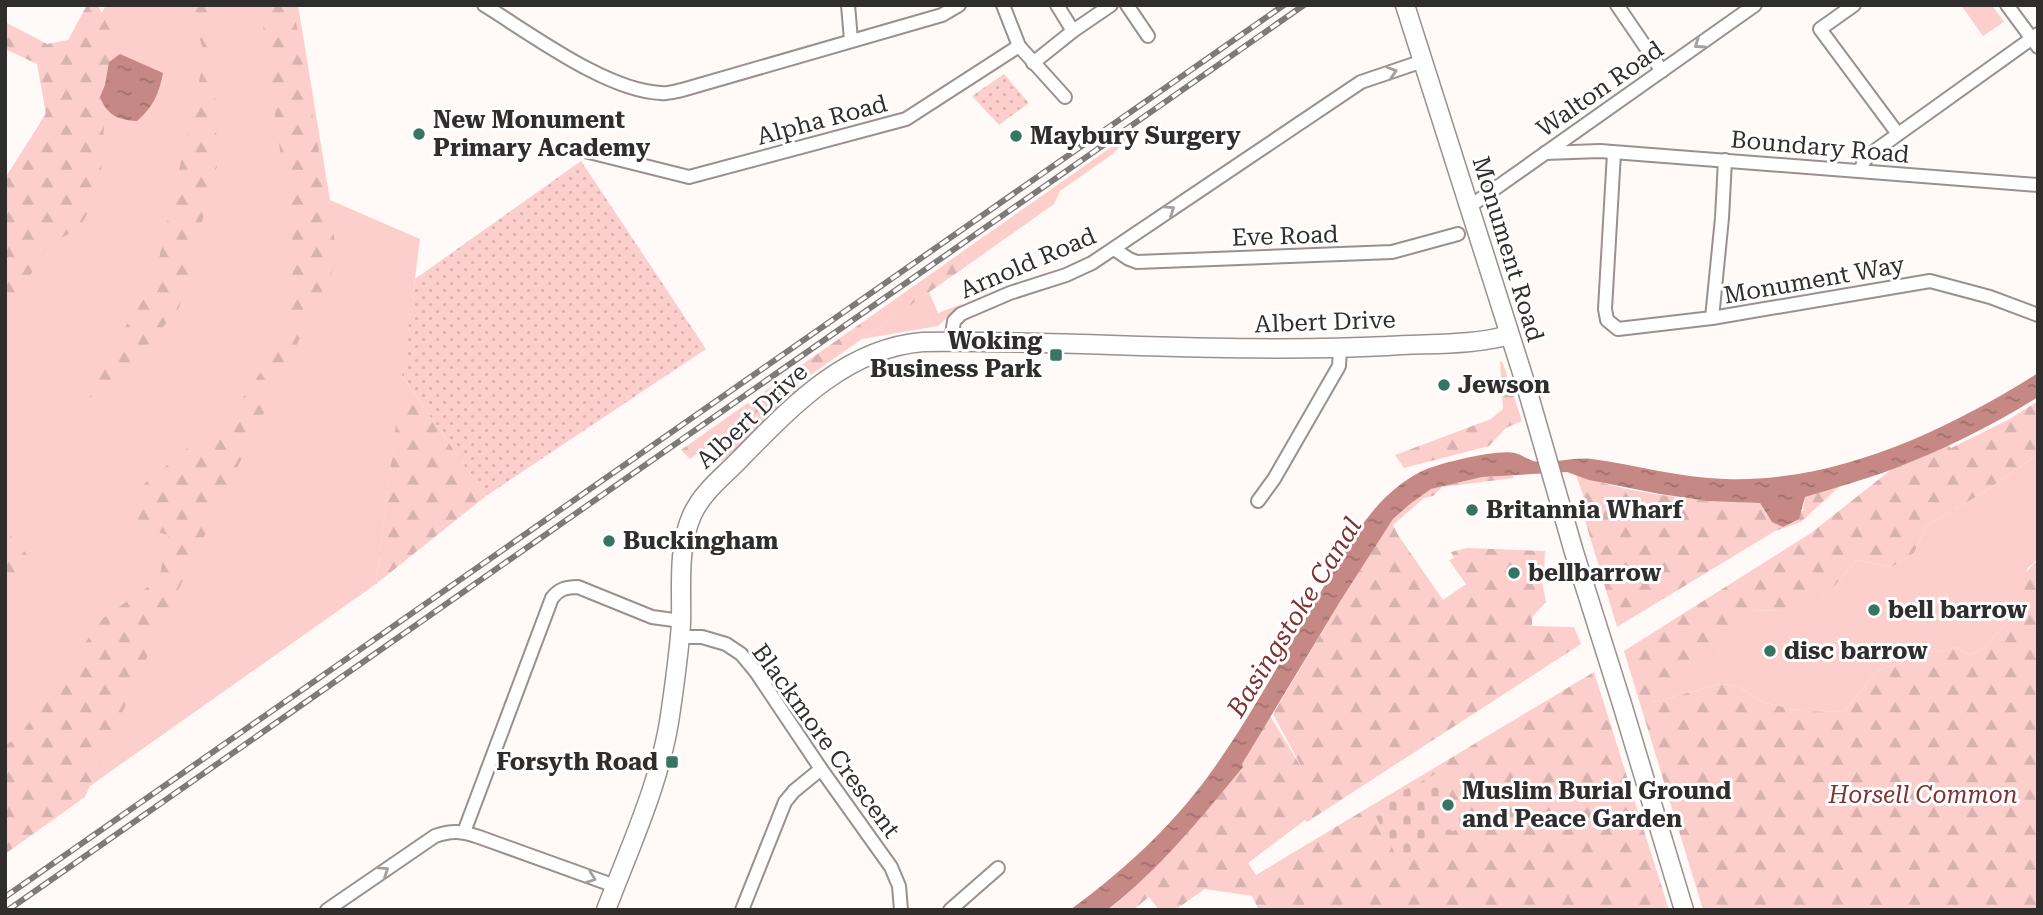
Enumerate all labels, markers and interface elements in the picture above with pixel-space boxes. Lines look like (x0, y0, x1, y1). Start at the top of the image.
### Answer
street label: Walton Road (1531, 35, 1669, 143)
one-way arrow (1694, 36, 1707, 49)
one-way arrow (1386, 65, 1398, 80)
street label: Alpha Road (754, 89, 890, 151)
place label: New Monument Primary Academy (433, 106, 651, 162)
place label: Maybury Surgery (1030, 122, 1241, 150)
street label: Boundary Road (1729, 125, 1911, 169)
marker: New Monument Primary Academy (411, 126, 427, 142)
marker: Maybury Surgery (1008, 128, 1024, 144)
street label: Monument Road (1467, 153, 1549, 345)
one-way arrow (1162, 205, 1175, 218)
street label: Eve Road (1231, 220, 1339, 252)
street label: Arnold Road (956, 222, 1100, 304)
street label: Monument Way (1721, 250, 1907, 310)
street label: Albert Drive (1254, 306, 1396, 338)
place label: Woking Business Park (870, 327, 1042, 383)
marker: Woking Business Park (1048, 347, 1064, 363)
street label: Albert Drive (691, 358, 813, 474)
place label: Jewson (1458, 371, 1550, 399)
marker: Jewson (1436, 377, 1452, 393)
place label: Britannia Wharf (1486, 496, 1684, 524)
marker: Britannia Wharf (1464, 502, 1480, 518)
water label: Basingstoke Canal (1220, 512, 1367, 723)
place label: Buckingham (623, 527, 779, 555)
marker: Buckingham (601, 533, 617, 549)
place label: bellbarrow (1528, 559, 1662, 587)
marker: bellbarrow (1506, 565, 1522, 581)
place label: bell barrow (1888, 596, 2028, 624)
marker: bell barrow (1866, 602, 1882, 618)
place label: disc barrow (1784, 637, 1928, 665)
street label: Blackmore Crescent (746, 639, 906, 843)
marker: disc barrow (1762, 643, 1778, 659)
place label: Forsyth Road (496, 748, 658, 776)
marker: Forsyth Road (664, 754, 680, 770)
place label: Muslim Burial Ground and Peace Garden (1462, 777, 1731, 833)
park label: Horsell Common (1827, 781, 2018, 809)
marker: Muslim Burial Ground and Peace Garden (1440, 797, 1456, 813)
one-way arrow (376, 867, 389, 880)
one-way arrow (585, 870, 597, 884)

